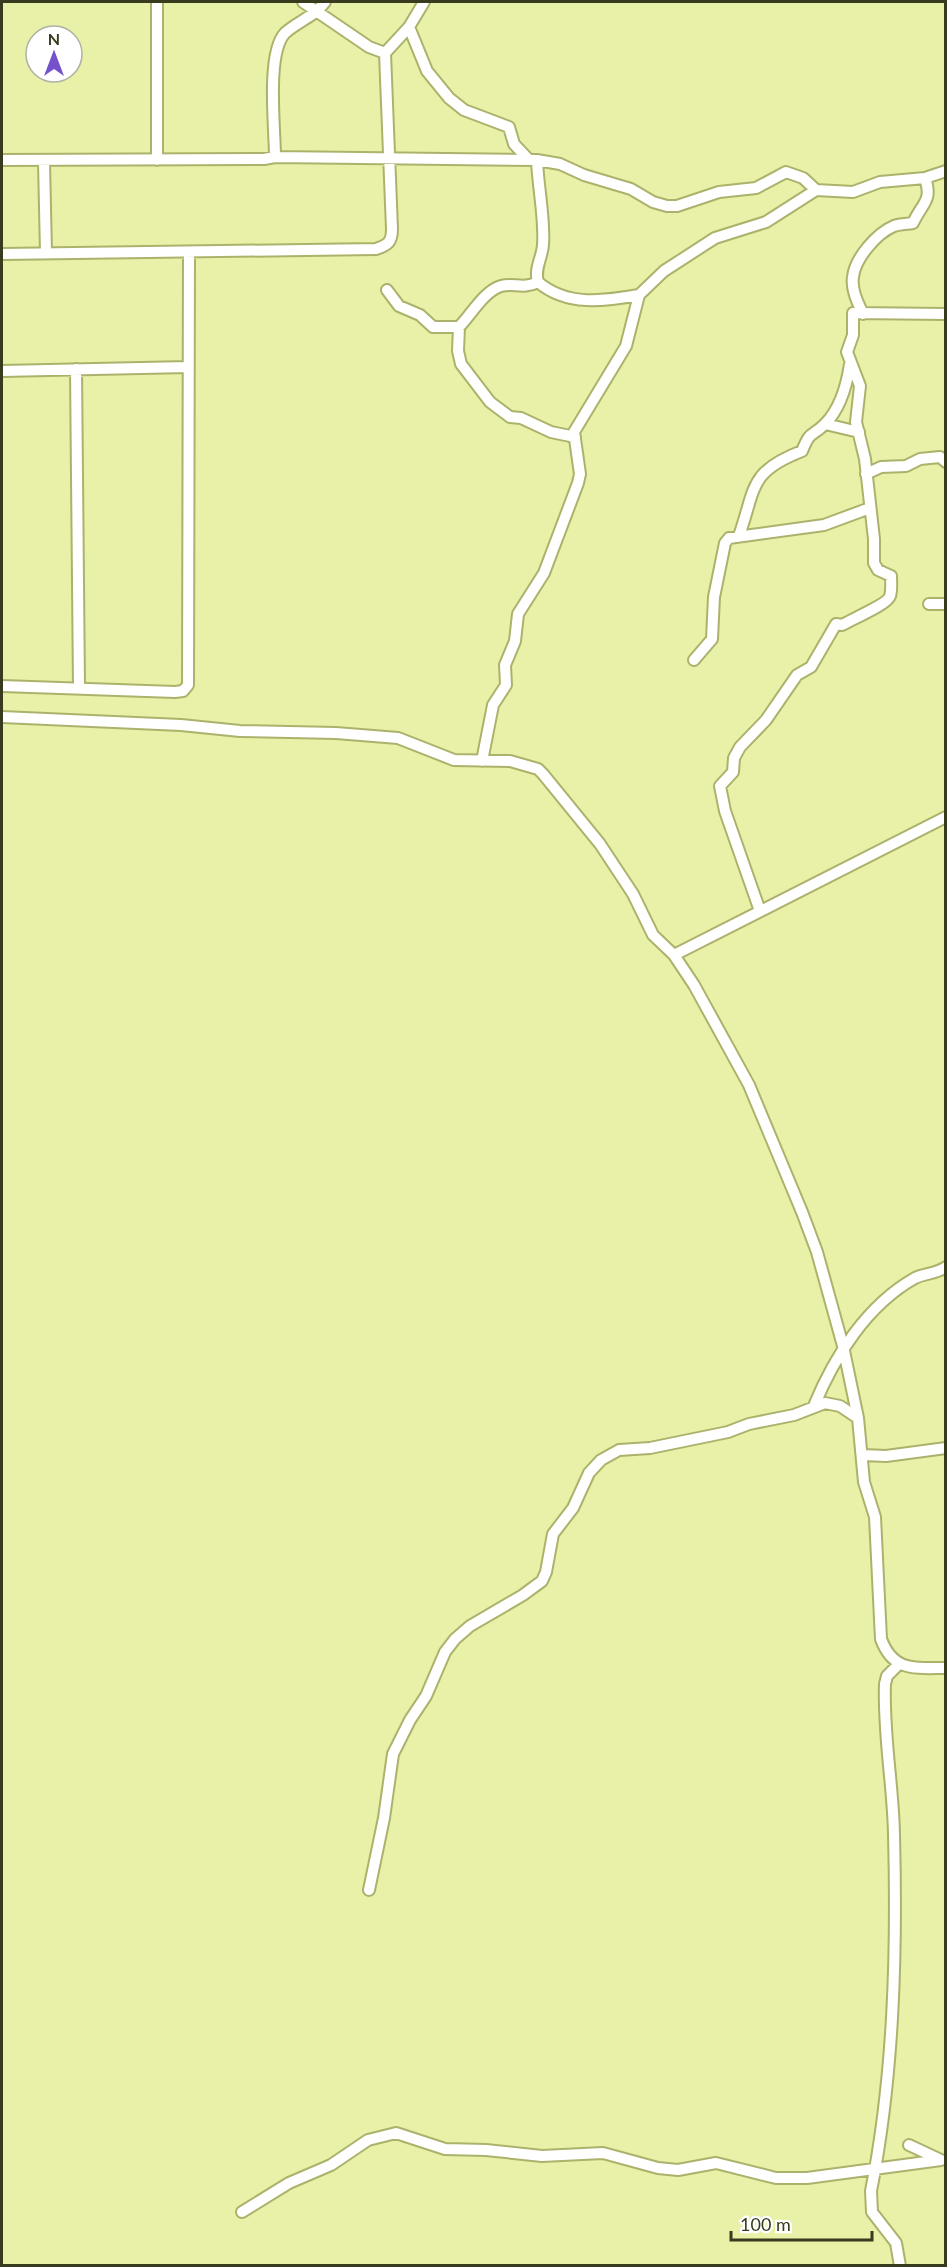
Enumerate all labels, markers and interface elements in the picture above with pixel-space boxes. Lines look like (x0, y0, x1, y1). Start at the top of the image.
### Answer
north arrow (24, 24, 84, 84)
text: N (48, 29, 60, 48)
scale bar (731, 2204, 872, 2242)
text: 100 m (740, 2213, 791, 2235)

